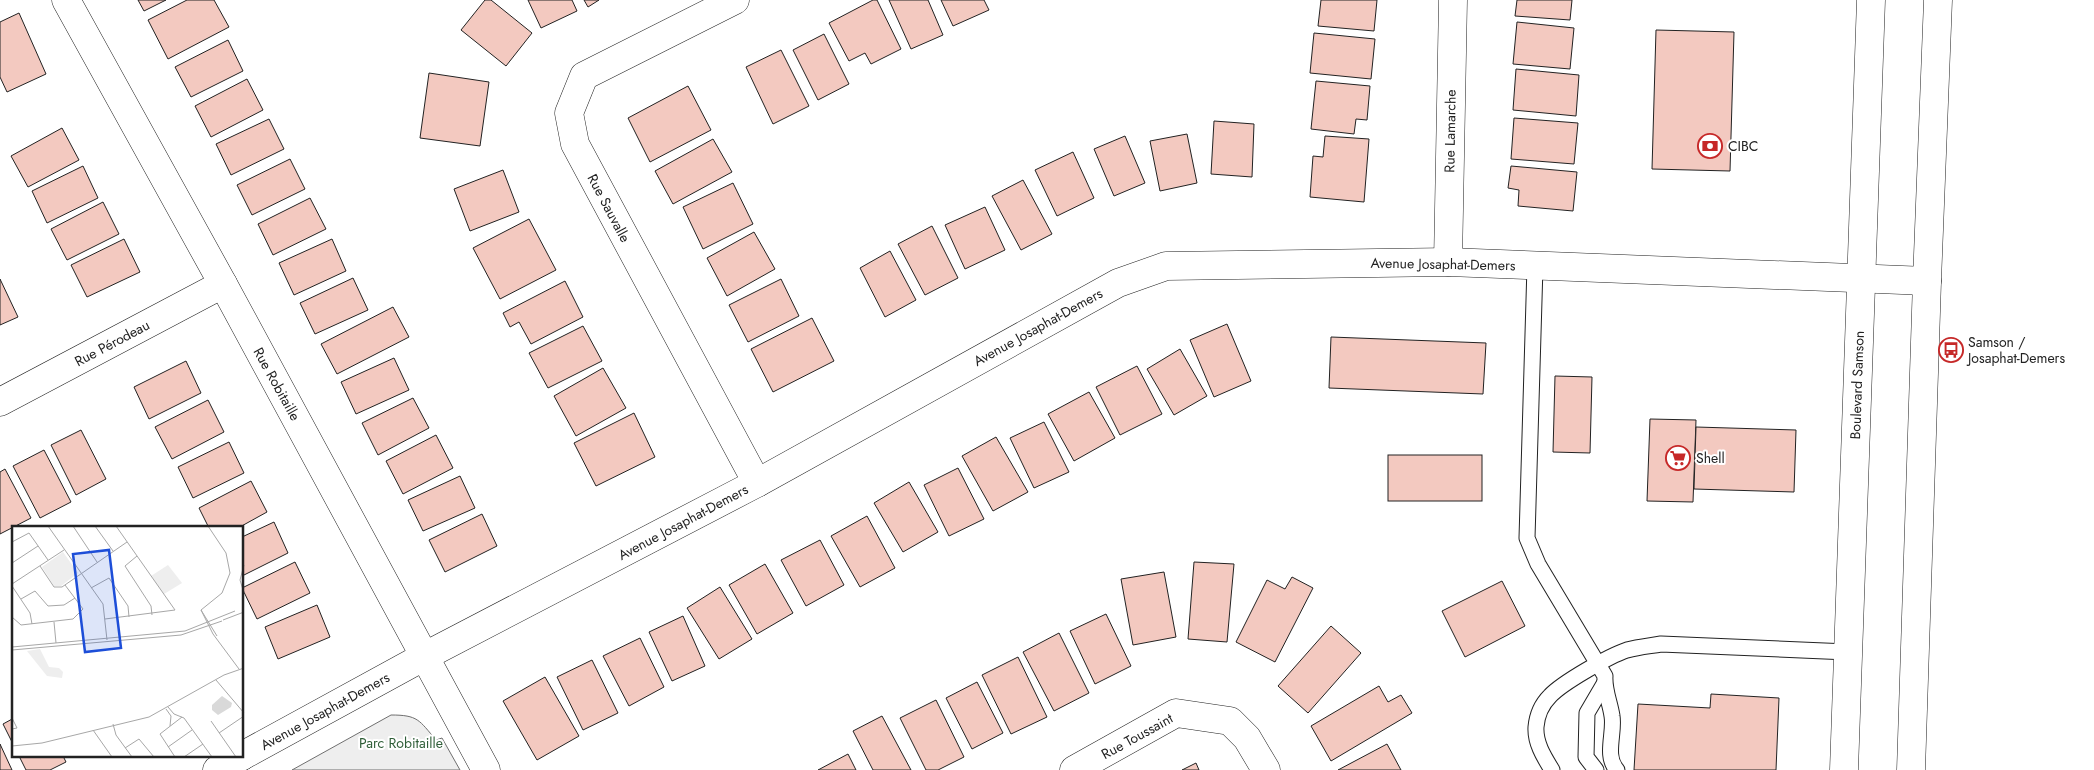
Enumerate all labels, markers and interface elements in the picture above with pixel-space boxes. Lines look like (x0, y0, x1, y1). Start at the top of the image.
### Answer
street label: Rue Lamarche (1439, 89, 1461, 173)
bank icon: CIBC (1697, 133, 1723, 159)
place label: CIBC (1728, 136, 1758, 156)
street label: Rue Sauvalle (583, 170, 635, 246)
street label: Avenue Josaphat-Demers (1370, 253, 1516, 275)
street label: Avenue Josaphat-Demers (970, 283, 1107, 371)
street label: Rue Pérodeau (71, 315, 153, 371)
street label: Boulevard Samson (1845, 330, 1869, 440)
place label: Samson / Josaphat-Demers (1966, 332, 2065, 368)
bus stop icon: Samson / Josaphat-Demers (1938, 337, 1964, 363)
street label: Rue Robitaille (249, 344, 305, 424)
supermarket icon: Shell (1665, 445, 1691, 471)
place label: Shell (1696, 448, 1725, 468)
street label: Avenue Josaphat-Demers (614, 479, 752, 565)
inset map (12, 526, 244, 758)
street label: Avenue Josaphat-Demers (257, 667, 394, 755)
street label: Rue Toussaint (1098, 708, 1177, 764)
park label: Parc Robitaille (359, 733, 443, 753)

